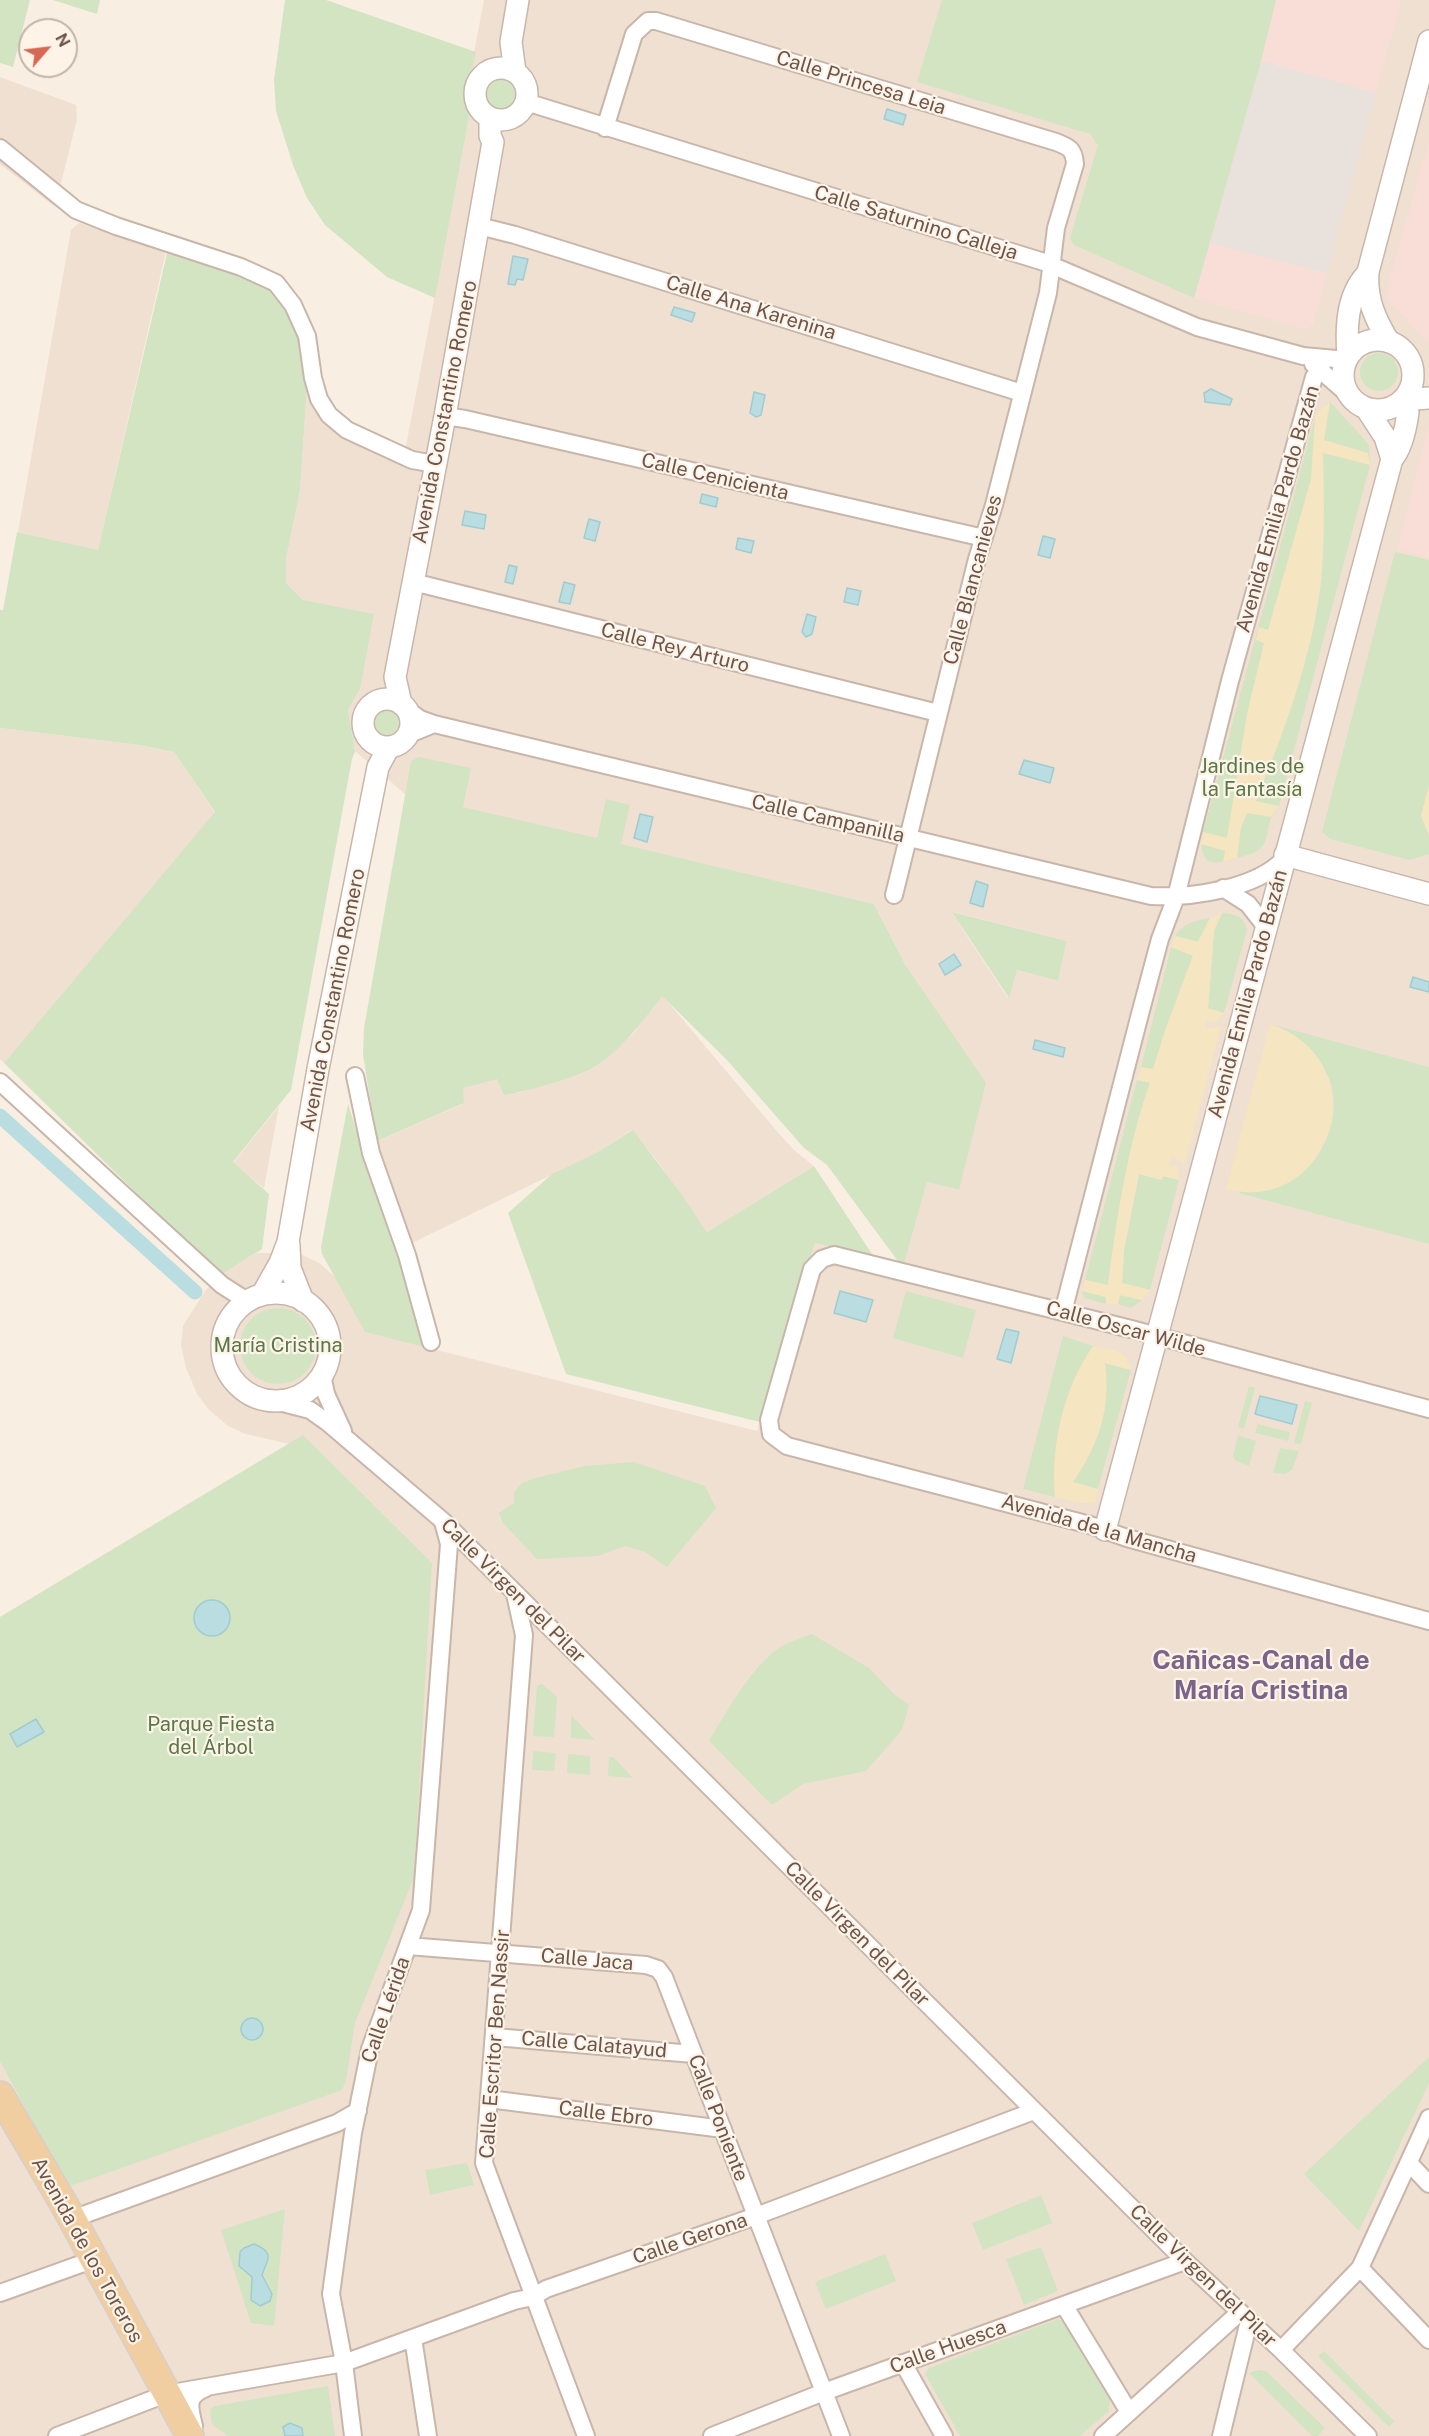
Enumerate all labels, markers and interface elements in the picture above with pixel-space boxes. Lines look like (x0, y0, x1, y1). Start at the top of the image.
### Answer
north arrow (18, 18, 78, 78)
text: N (51, 30, 74, 50)
street label: Calle Princesa Leia (773, 46, 949, 120)
street label: Calle Saturnino Calleja (811, 181, 1021, 265)
street label: Calle Ana Karenina (663, 271, 839, 345)
street label: Avenida Constantino Romero (408, 278, 482, 546)
street label: Avenida Emilia Pardo Bazán (1231, 383, 1325, 635)
street label: Calle Cenicienta (639, 448, 791, 506)
street label: Calle Blancanieves (939, 492, 1007, 668)
street label: Calle Rey Arturo (598, 618, 752, 678)
park label: Jardines de la Fantasía (1200, 755, 1304, 802)
street label: Calle Campanilla (749, 790, 907, 848)
street label: Avenida Constantino Romero (296, 866, 370, 1134)
street label: Avenida Emilia Pardo Bazán (1203, 867, 1293, 1121)
street label: Calle Oscar Wilde (1044, 1296, 1208, 1362)
park label: María Cristina (213, 1334, 343, 1358)
street label: Avenida de la Mancha (999, 1490, 1199, 1568)
street label: Calle Virgen del Pilar (436, 1514, 590, 1668)
district label: Cañicas-Canal de María Cristina (1152, 1645, 1370, 1706)
park label: Parque Fiesta del Árbol (147, 1713, 275, 1760)
street label: Calle Virgen del Pilar (780, 1857, 934, 2011)
street label: Calle Escritor Ben Nassir (475, 1929, 515, 2159)
street label: Calle Jaca (540, 1944, 634, 1976)
street label: Calle Lérida (357, 1954, 415, 2066)
street label: Calle Calatayud (520, 2027, 668, 2063)
street label: Calle Poniente (683, 2051, 753, 2185)
street label: Calle Ebro (557, 2096, 655, 2132)
street label: Avenida de los Toreros (26, 2153, 148, 2347)
street label: Calle Virgen del Pilar (1125, 2200, 1281, 2352)
street label: Calle Gerona (629, 2208, 751, 2270)
street label: Calle Huesca (886, 2315, 1010, 2379)

